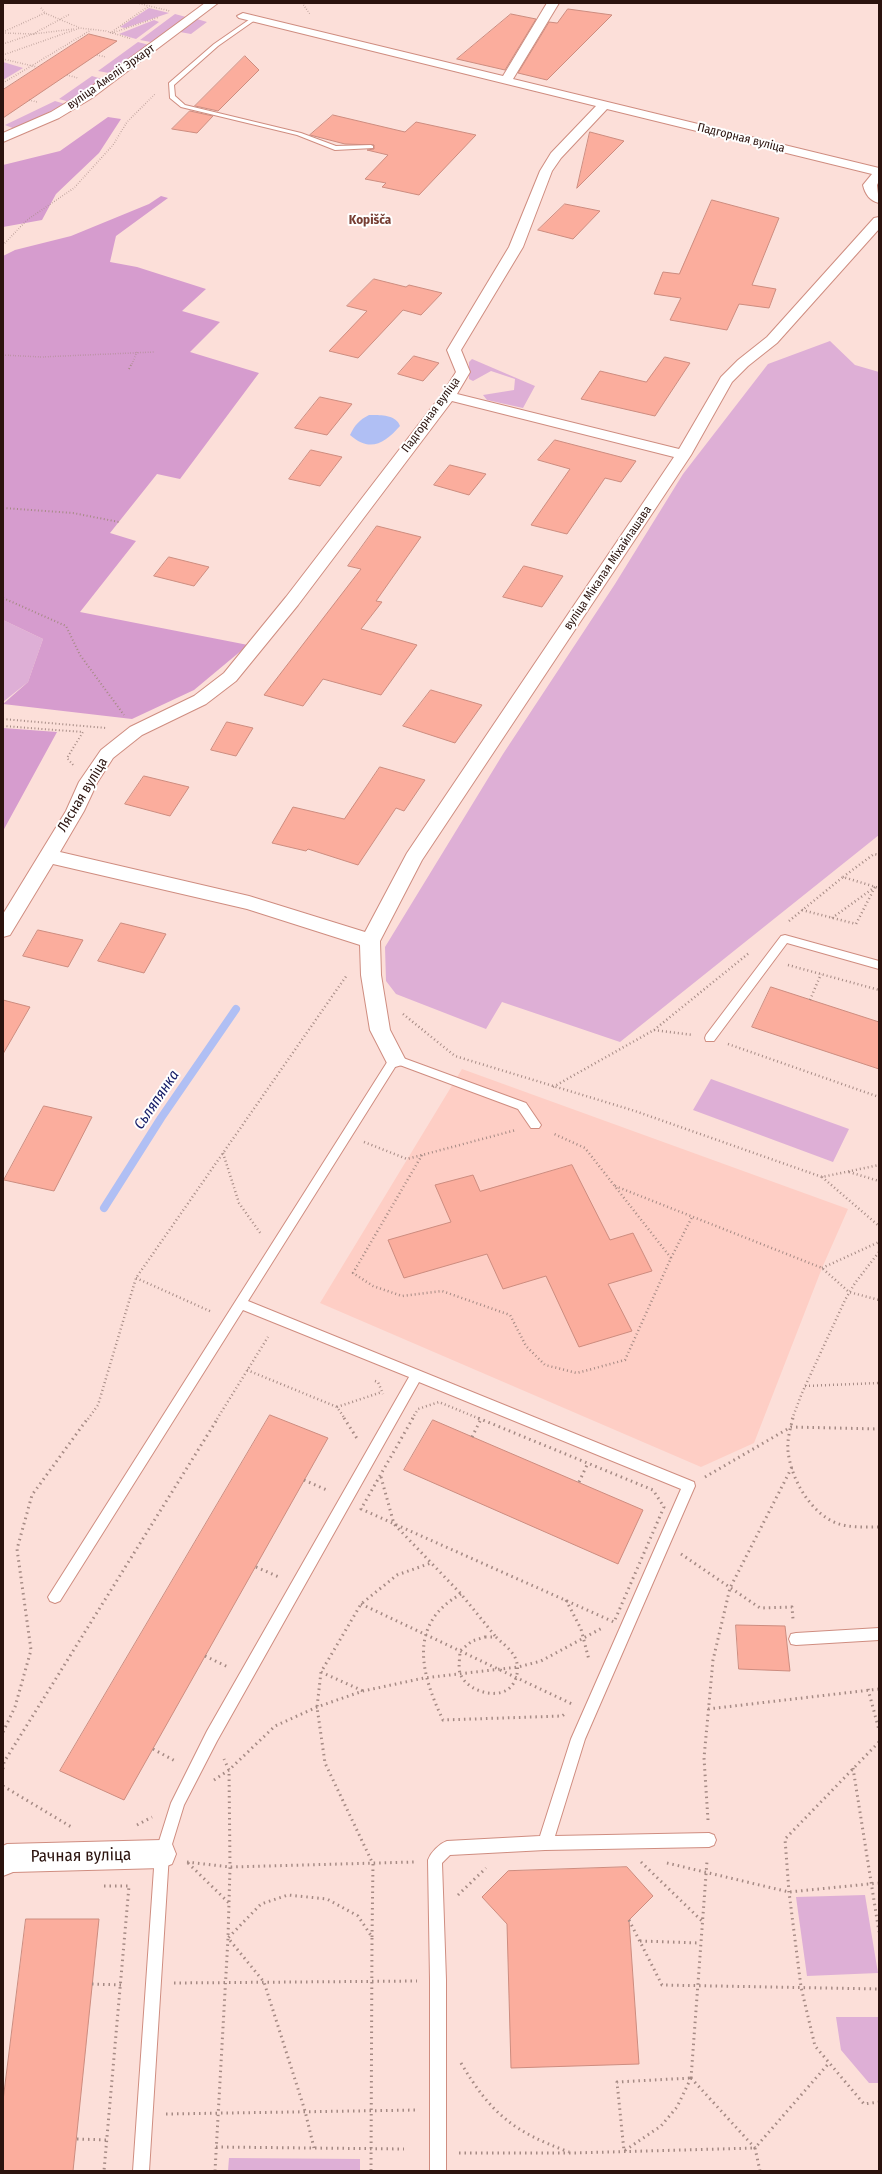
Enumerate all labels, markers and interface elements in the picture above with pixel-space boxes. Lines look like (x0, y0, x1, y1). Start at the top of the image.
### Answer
street label: вуліца Амеліі Эрхарт (64, 41, 158, 113)
street label: Падгорная вуліца (696, 120, 786, 156)
district label: Kopišča (349, 212, 391, 228)
street label: Падгорная вуліца (399, 374, 463, 456)
street label: вуліца Мікалая Міхайлашава (561, 503, 655, 633)
street label: Лясная вуліца (54, 755, 112, 835)
water label: Сьляпянка (131, 1067, 183, 1133)
street label: Рачная вуліца (31, 1845, 131, 1867)

